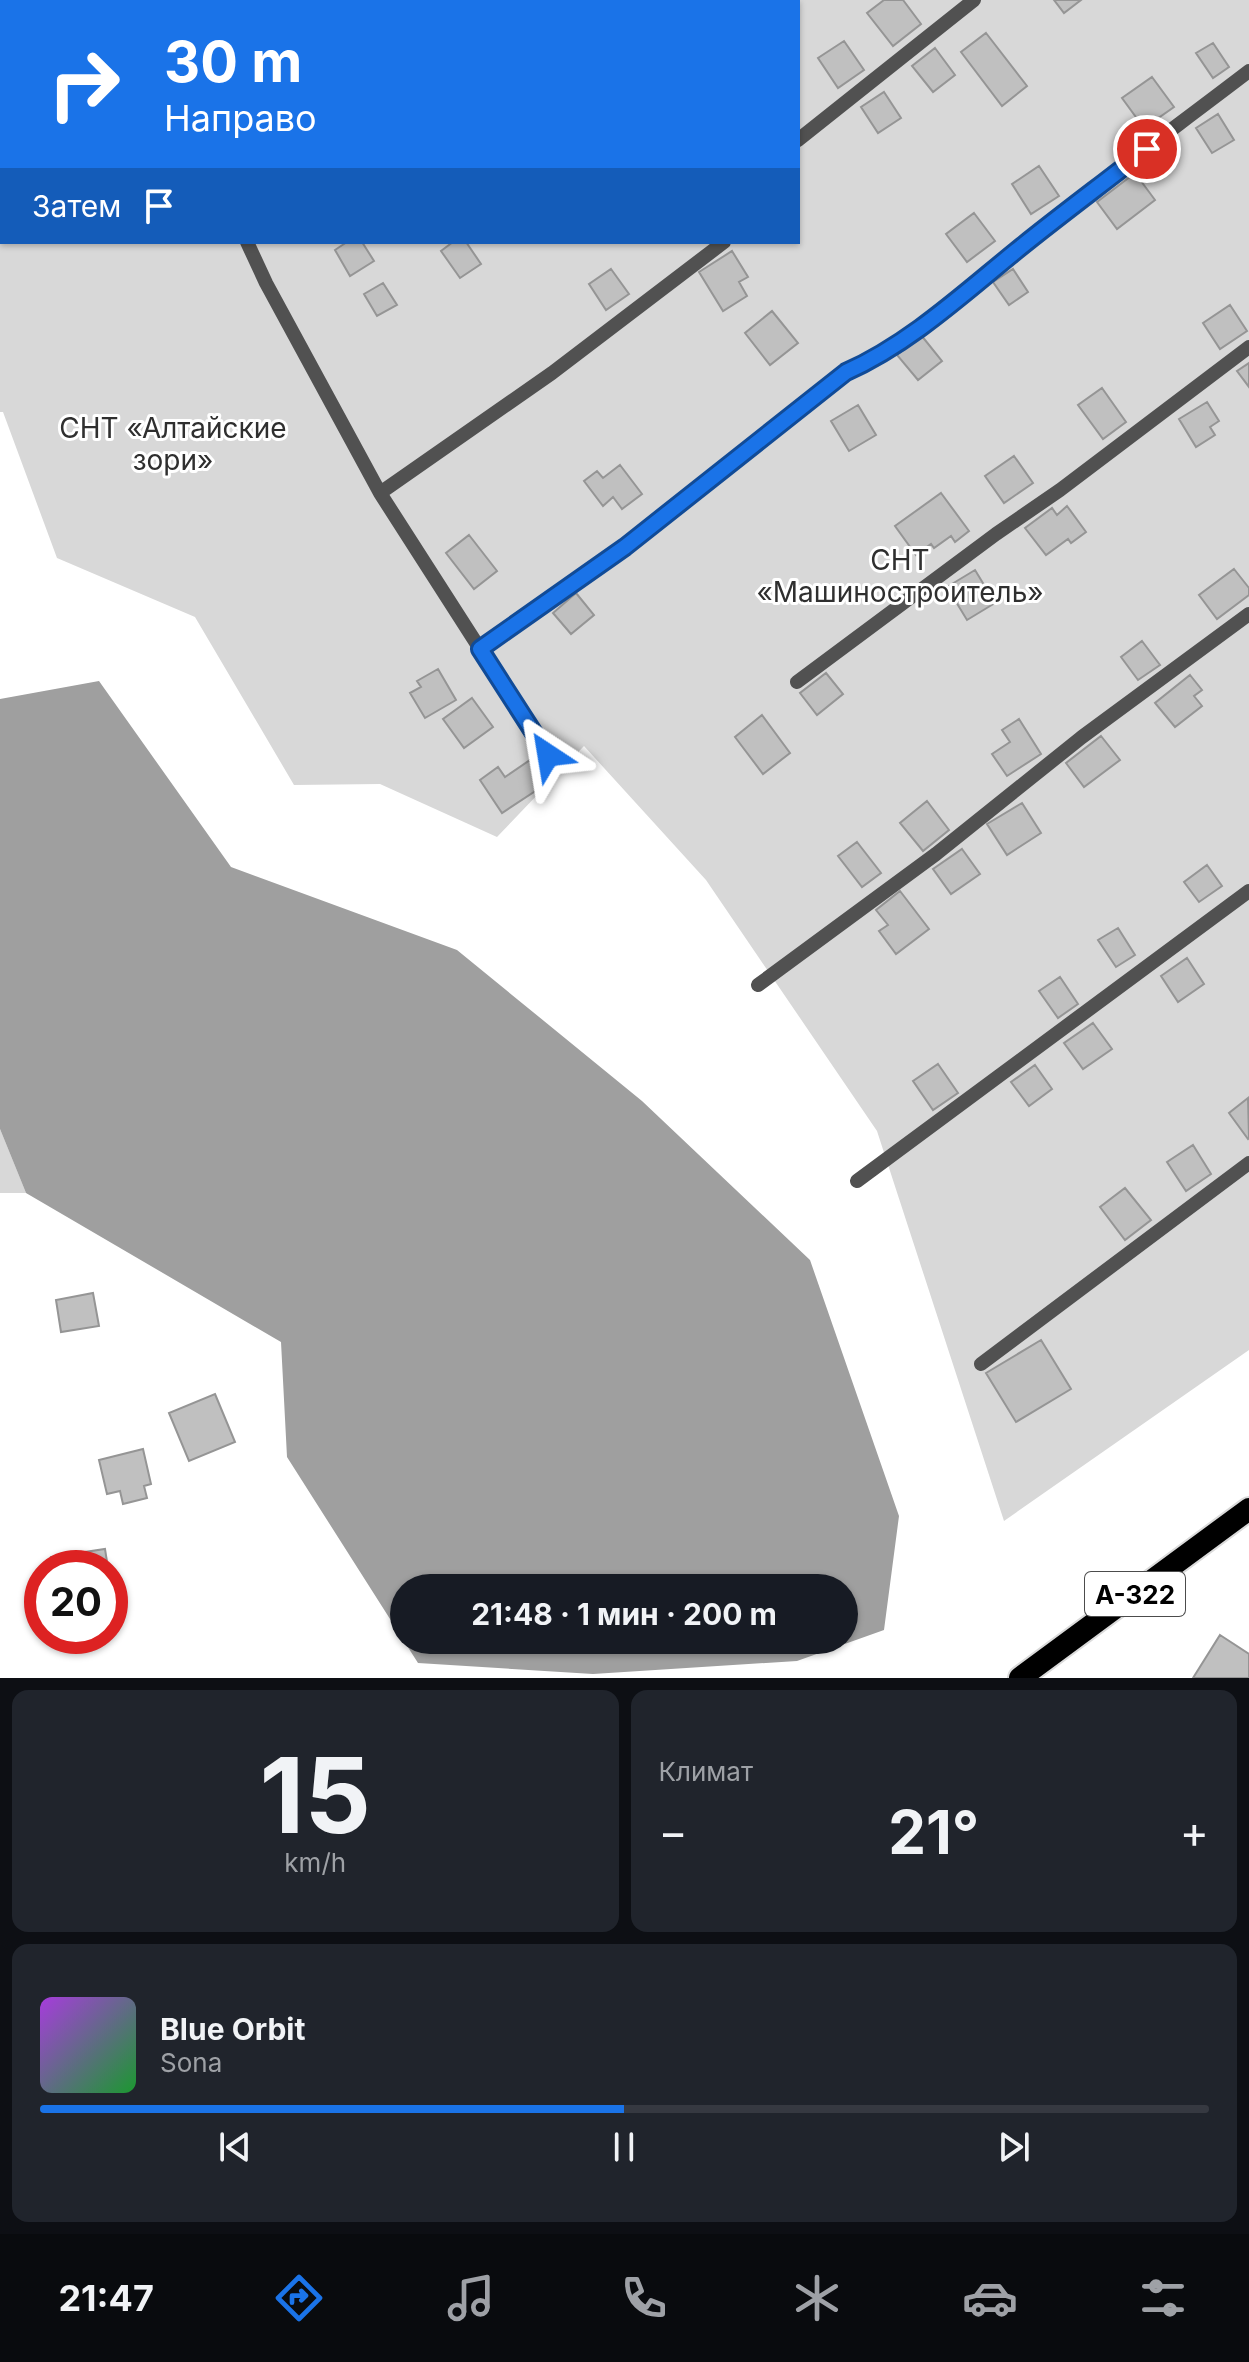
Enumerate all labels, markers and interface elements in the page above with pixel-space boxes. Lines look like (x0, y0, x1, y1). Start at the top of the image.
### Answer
text: 30 m (164, 28, 302, 96)
icon: right (32, 32, 136, 136)
text: Направо (164, 96, 317, 140)
pin (1113, 115, 1181, 183)
icon: arrive (1125, 127, 1169, 171)
icon: arrive (137, 184, 181, 228)
text: Затем (32, 188, 121, 224)
park label: СНТ «Алтайские зори» (59, 411, 287, 477)
park label: СНТ «Машиностроитель» (756, 543, 1044, 609)
position arrow (506, 713, 590, 797)
speed limit sign: 20 (24, 1550, 128, 1654)
road number: А-322 (1085, 1572, 1185, 1616)
text: 21:48 · 1 мин · 200 m (471, 1596, 777, 1632)
text: 15 (260, 1732, 371, 1858)
text: Климат (659, 1756, 753, 1787)
text: 21° (888, 1796, 979, 1868)
text: − (659, 1805, 688, 1859)
text: + (1180, 1805, 1209, 1859)
text: km/h (284, 1847, 346, 1878)
text: Blue Orbit (160, 2011, 305, 2047)
text: Sona (160, 2047, 222, 2078)
icon: previous (213, 2125, 257, 2169)
icon: pause (602, 2125, 646, 2169)
icon: next (992, 2125, 1036, 2169)
icon: directions (271, 2270, 327, 2326)
icon: music (443, 2270, 499, 2326)
icon: phone (616, 2270, 672, 2326)
icon: climate (789, 2270, 845, 2326)
icon: car (962, 2270, 1018, 2326)
icon: filters (1135, 2270, 1191, 2326)
text: 21:47 (58, 2276, 154, 2320)

